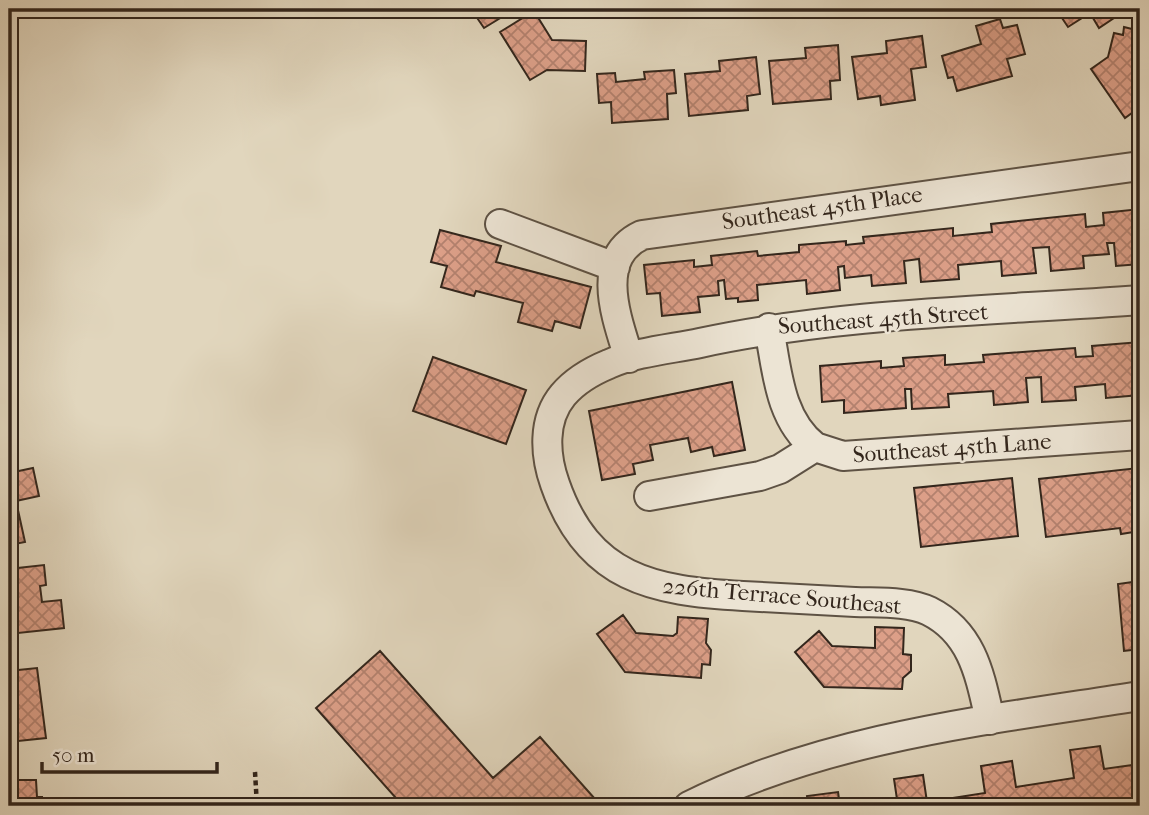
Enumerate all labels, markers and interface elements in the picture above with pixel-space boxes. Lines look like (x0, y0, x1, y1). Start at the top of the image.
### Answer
street label: Southeast 45th Place (720, 181, 924, 235)
street label: Southeast 45th Street (777, 298, 989, 340)
street label: Southeast 45th Lane (852, 428, 1052, 468)
street label: 226th Terrace Southeast (661, 572, 903, 620)
scale bar (42, 731, 217, 775)
text: 50 m (52, 743, 95, 767)

